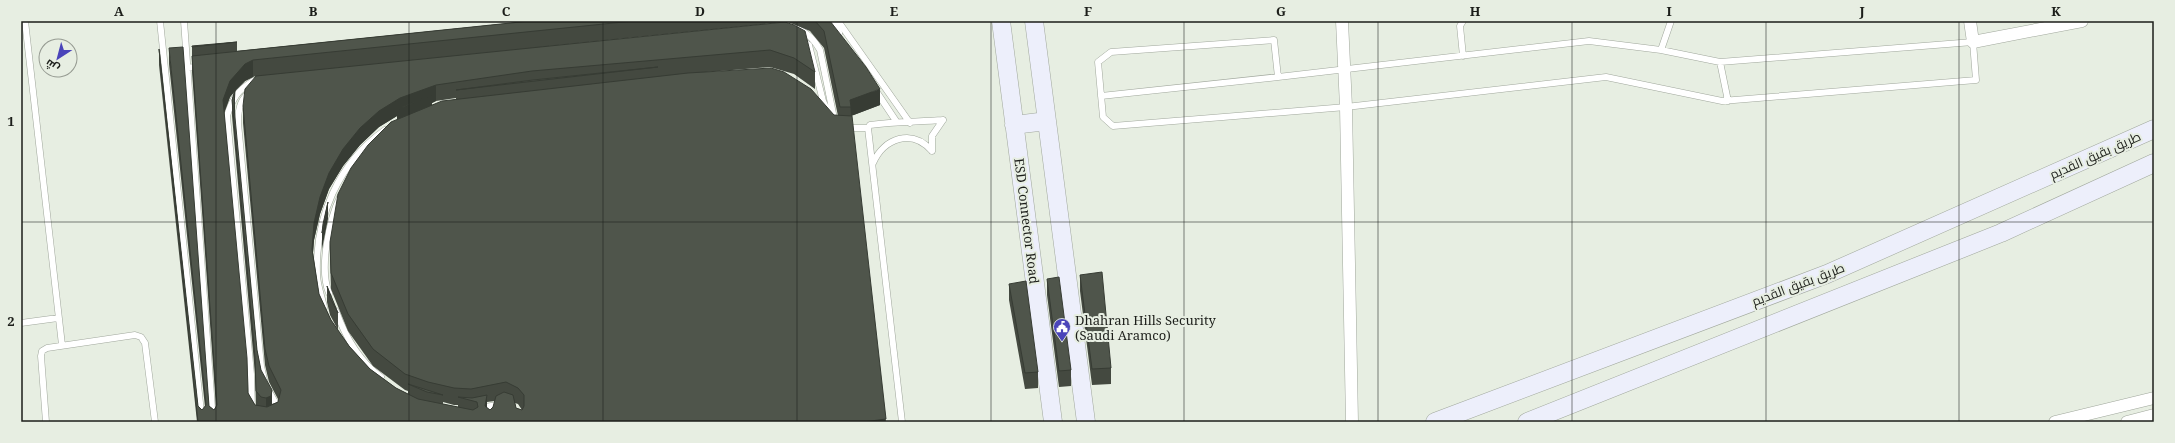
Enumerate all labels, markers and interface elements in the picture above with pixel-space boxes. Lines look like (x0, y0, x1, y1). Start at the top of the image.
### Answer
text: A (114, 2, 124, 20)
text: B (309, 2, 318, 20)
text: C (502, 2, 511, 20)
text: D (695, 2, 705, 20)
text: E (890, 2, 899, 20)
text: F (1084, 2, 1092, 20)
text: G (1276, 2, 1286, 20)
text: H (1470, 2, 1481, 20)
text: I (1666, 2, 1672, 20)
text: J (1858, 2, 1865, 20)
text: K (2051, 2, 2061, 20)
north arrow (38, 38, 78, 78)
text: ش (42, 56, 62, 77)
text: 1 (7, 112, 15, 130)
street label: طريق بقيق القديم (2047, 127, 2144, 184)
street label: ESD Connector Road (1010, 157, 1044, 285)
street label: طريق بقيق القديم (1749, 258, 1847, 311)
place label: Dhahran Hills Security (Saudi Aramco) (1075, 311, 1217, 344)
text: 2 (7, 312, 15, 330)
public building icon: Dhahran Hills Security (Saudi Aramco) (1052, 317, 1072, 342)

